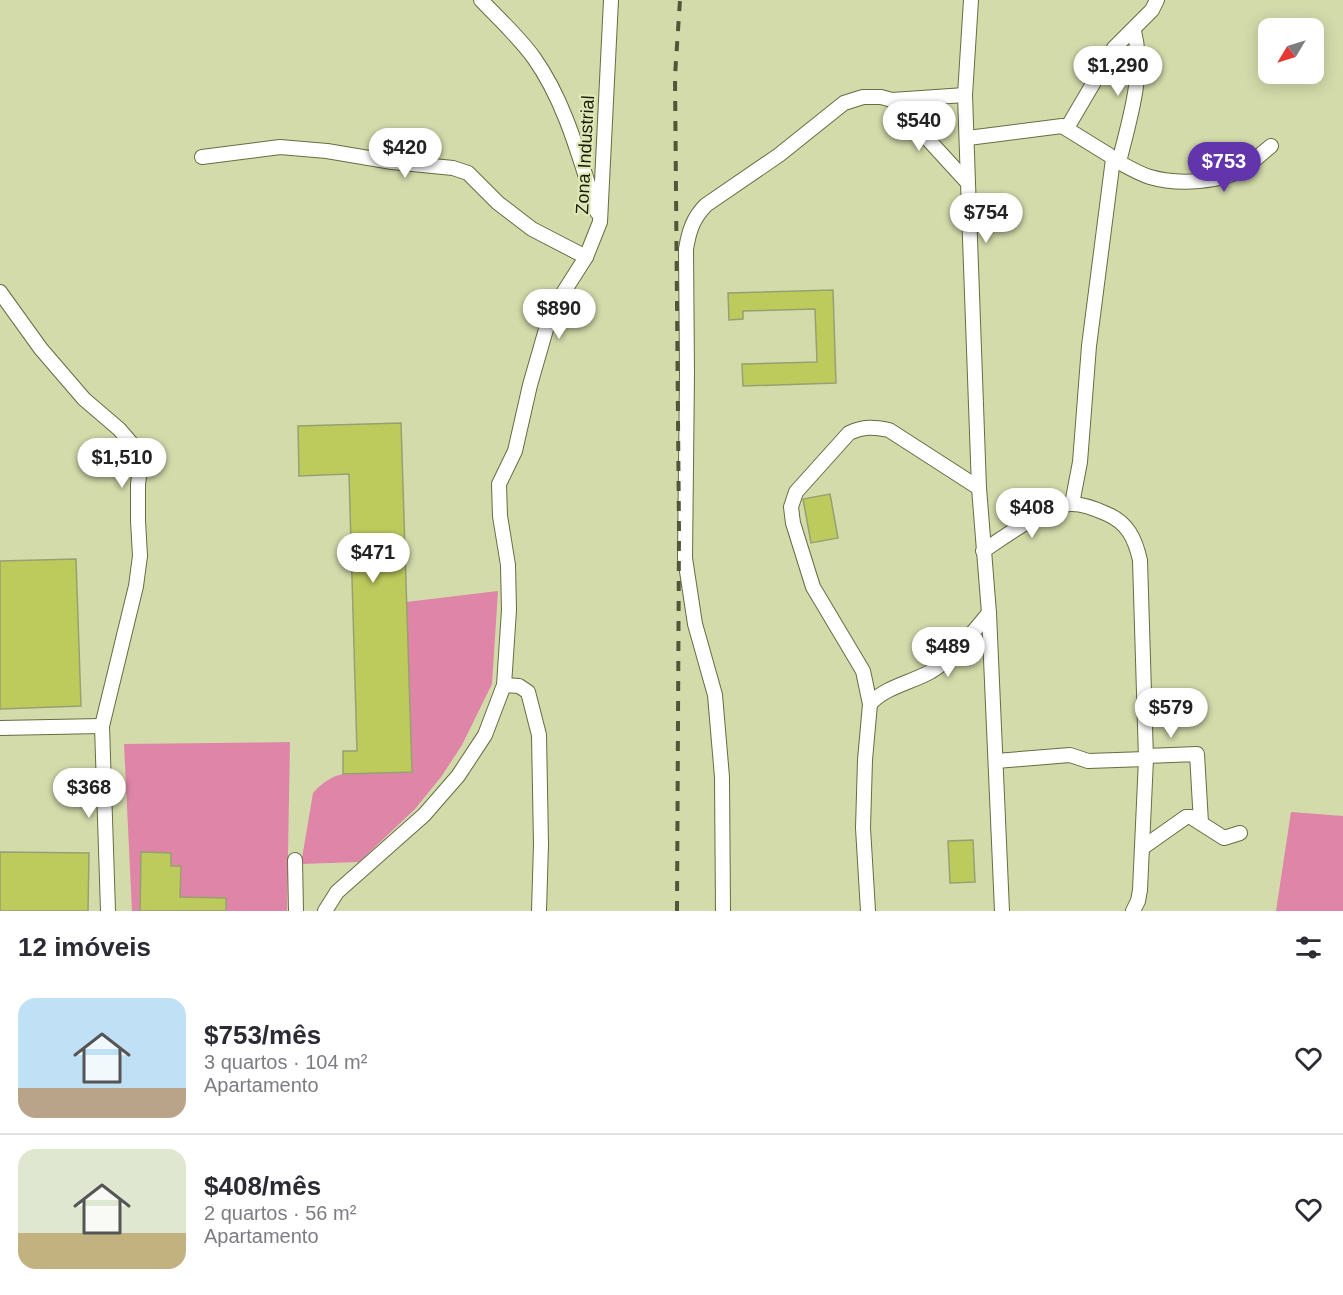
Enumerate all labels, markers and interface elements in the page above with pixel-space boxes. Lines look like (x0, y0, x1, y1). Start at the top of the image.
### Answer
north arrow (1258, 18, 1324, 84)
map controls (1258, 18, 1324, 84)
pin: $1,290 (1069, 46, 1167, 97)
text: $1,290 (1087, 54, 1149, 76)
street label: Zona Industrial (572, 95, 598, 215)
pin: $540 (883, 101, 955, 152)
text: $540 (897, 109, 941, 131)
pin: $420 (369, 128, 441, 179)
text: $420 (383, 136, 427, 158)
pin: $753 (1188, 142, 1260, 193)
text: $753 (1202, 150, 1246, 172)
pin: $754 (950, 193, 1022, 244)
text: $754 (964, 201, 1008, 223)
pin: $890 (523, 289, 595, 340)
text: $890 (537, 297, 581, 319)
pin: $1,510 (73, 438, 171, 489)
text: $1,510 (91, 446, 153, 468)
pin: $408 (996, 488, 1068, 539)
text: $408 (1010, 496, 1054, 518)
pin: $471 (337, 533, 409, 584)
text: $471 (351, 541, 395, 563)
pin: $489 (912, 627, 984, 678)
text: $489 (926, 635, 970, 657)
pin: $579 (1135, 688, 1207, 739)
text: $579 (1149, 696, 1193, 718)
pin: $368 (53, 768, 125, 819)
text: $368 (67, 776, 111, 798)
icon: filters (1292, 931, 1325, 964)
text: 12 imóveis (18, 932, 151, 962)
text: $753/mês (204, 1020, 321, 1050)
icon: home (66, 1022, 138, 1094)
icon: heart (1292, 1042, 1325, 1075)
text: 3 quartos · 104 m² (204, 1051, 367, 1073)
text: Apartamento (204, 1074, 319, 1096)
text: $408/mês (204, 1171, 321, 1201)
icon: home (66, 1173, 138, 1245)
icon: heart (1292, 1193, 1325, 1226)
text: 2 quartos · 56 m² (204, 1202, 356, 1224)
text: Apartamento (204, 1225, 319, 1247)

